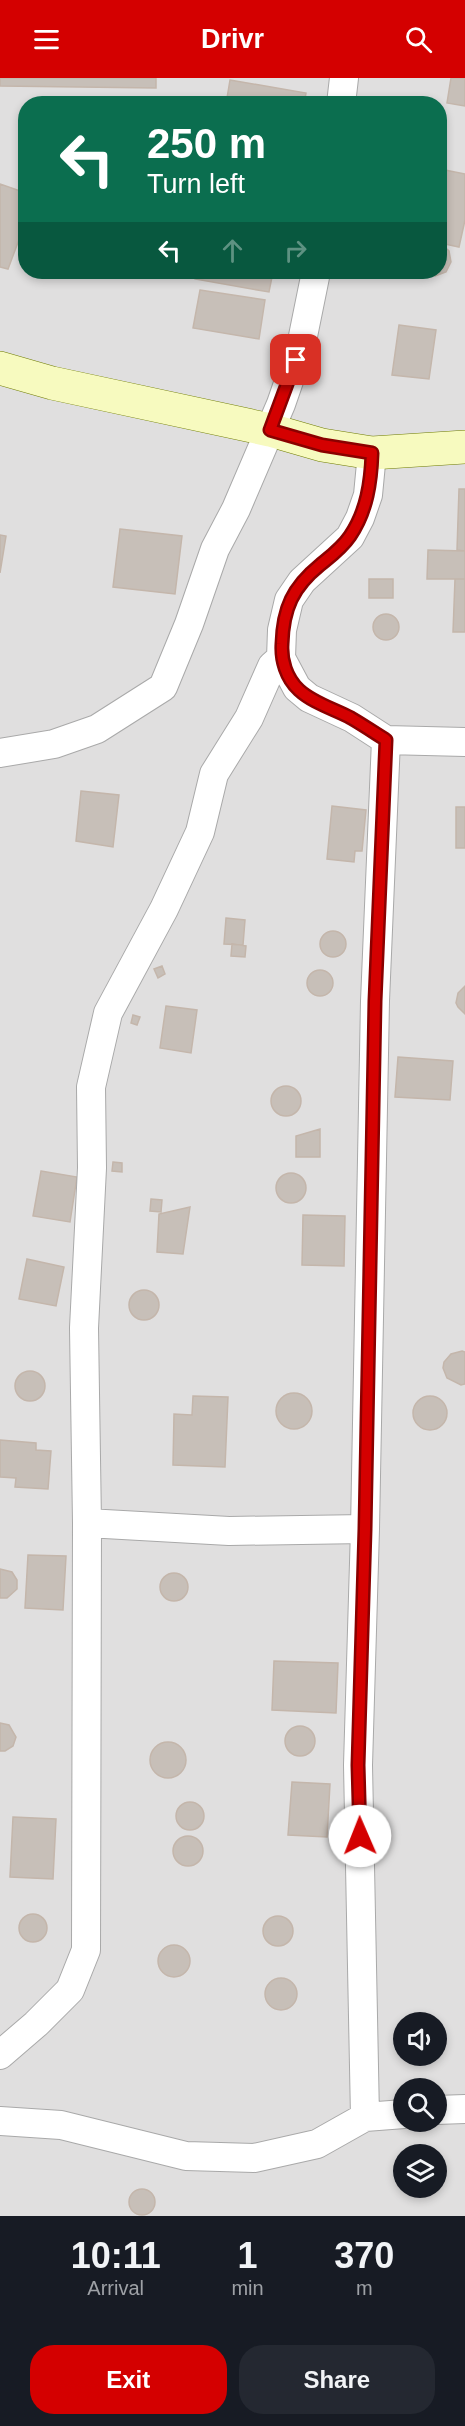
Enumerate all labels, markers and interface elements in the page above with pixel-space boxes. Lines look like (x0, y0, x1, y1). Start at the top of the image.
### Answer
icon: menu (30, 23, 63, 56)
icon: search (402, 23, 435, 56)
text: Drivr (201, 24, 264, 54)
icon: left (48, 120, 126, 198)
text: 250 m (147, 120, 266, 167)
text: Turn left (147, 169, 245, 199)
icon: left (153, 234, 186, 267)
icon: ahead (216, 234, 249, 267)
icon: right (279, 234, 312, 267)
pin (270, 334, 321, 385)
icon: arrive (279, 343, 312, 376)
position arrow (328, 1804, 392, 1868)
map controls (393, 2012, 447, 2198)
button: sound (393, 2012, 447, 2066)
button: search (393, 2078, 447, 2132)
button: layers (393, 2144, 447, 2198)
text: 10:11 (71, 2235, 161, 2276)
text: 1 (237, 2235, 258, 2276)
text: 370 (334, 2235, 394, 2276)
text: Arrival (87, 2277, 144, 2299)
text: min (231, 2277, 264, 2299)
text: m (356, 2277, 373, 2299)
button: Exit (30, 2345, 227, 2414)
button: Share (239, 2345, 435, 2414)

